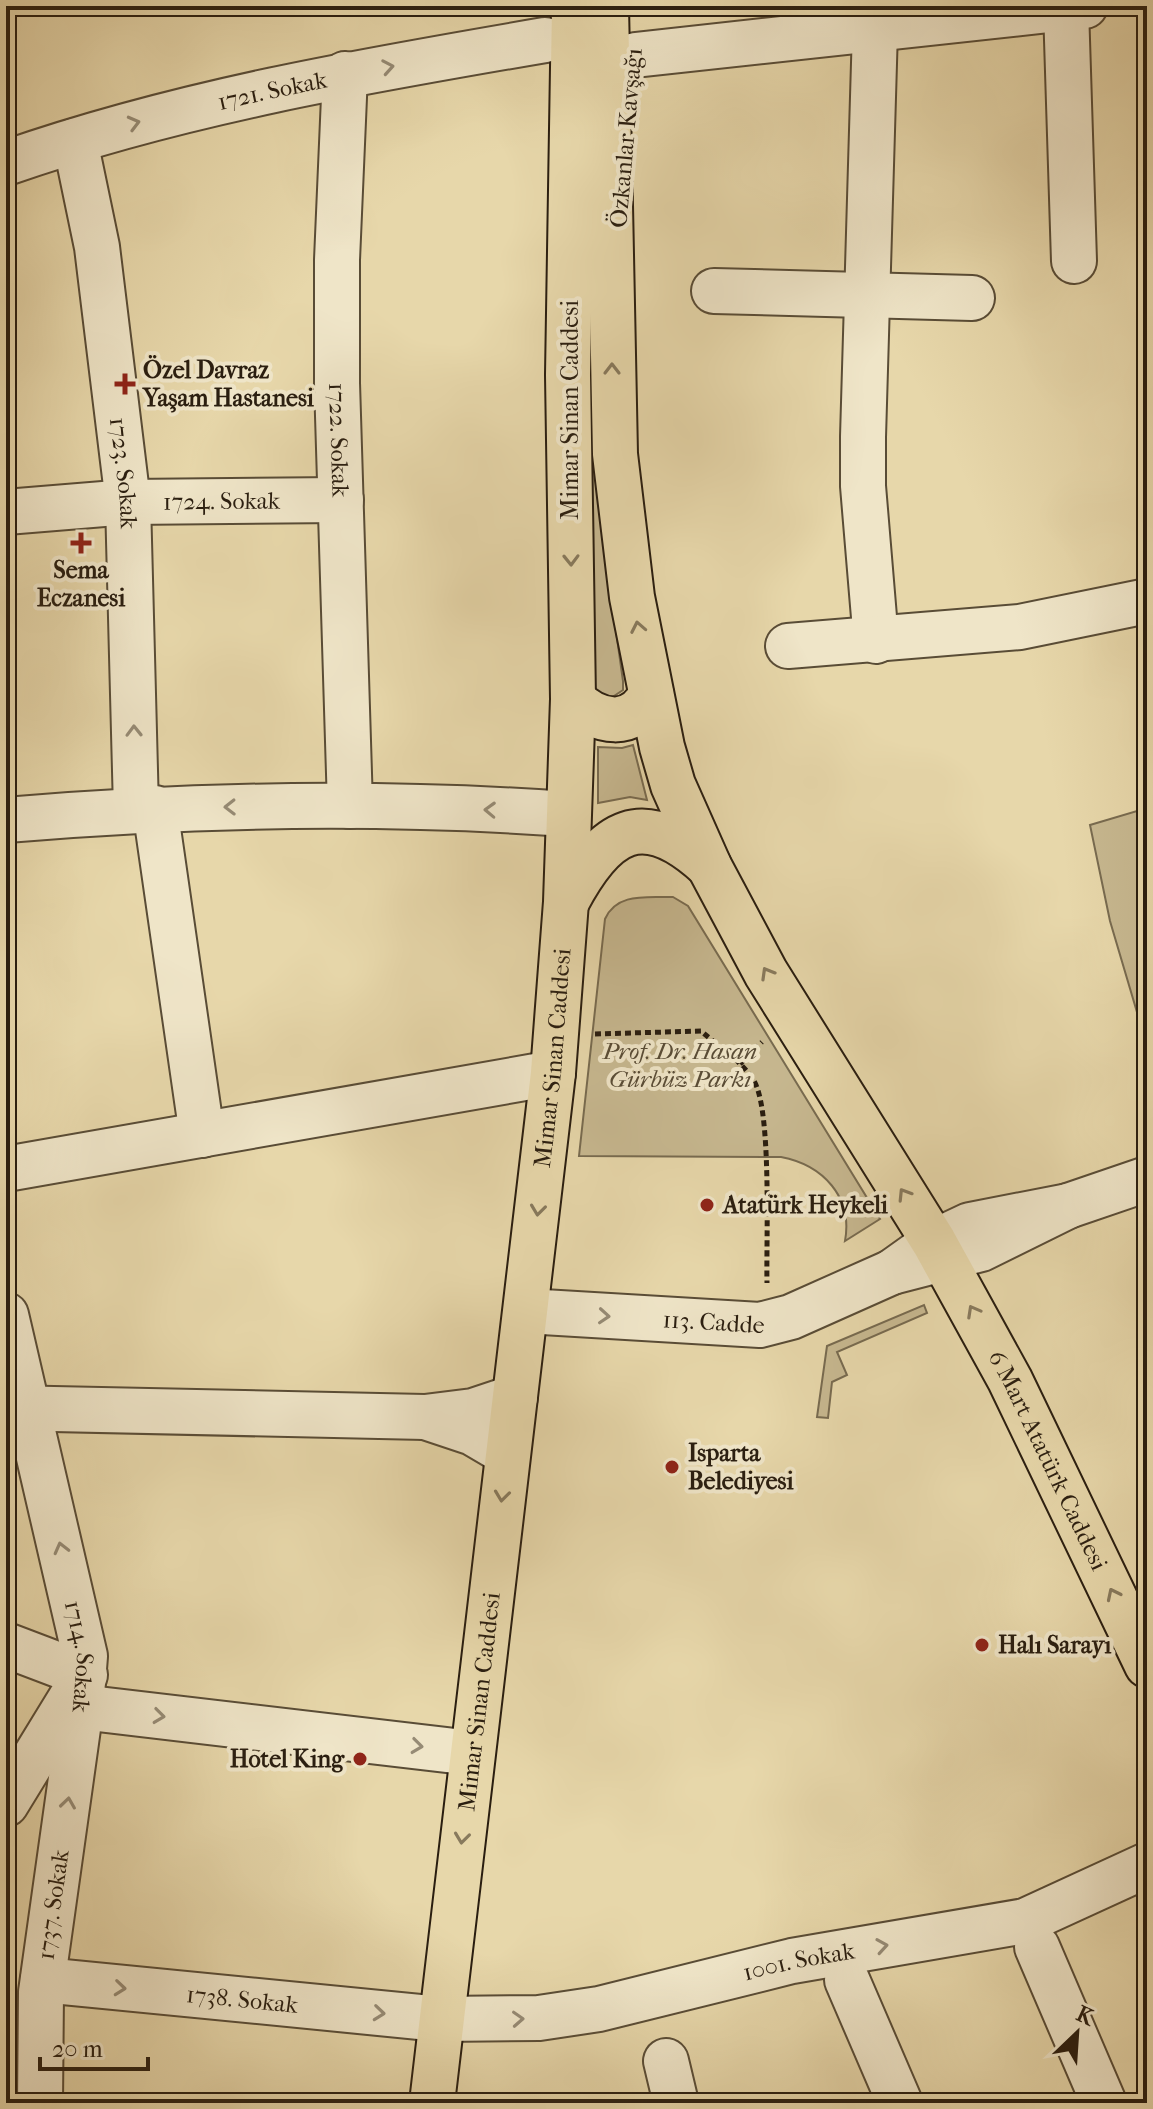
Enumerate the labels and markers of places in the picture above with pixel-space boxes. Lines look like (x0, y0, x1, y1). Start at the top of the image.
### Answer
place label: Özel Davraz Yaşam Hastanesi (141, 354, 315, 413)
marker: Özel Davraz Yaşam Hastanesi (114, 373, 136, 395)
marker: Sema Eczanesi (72, 534, 90, 552)
place label: Sema Eczanesi (37, 556, 126, 612)
place label: Atatürk Heykeli (721, 1191, 889, 1219)
marker: Atatürk Heykeli (698, 1196, 716, 1214)
place label: Isparta Belediyesi (688, 1439, 794, 1495)
marker: Isparta Belediyesi (663, 1458, 681, 1476)
place label: Halı Sarayı (998, 1631, 1112, 1659)
marker: Halı Sarayı (973, 1636, 991, 1654)
place label: Hotel King (230, 1745, 345, 1773)
marker: Hotel King (351, 1750, 369, 1768)

